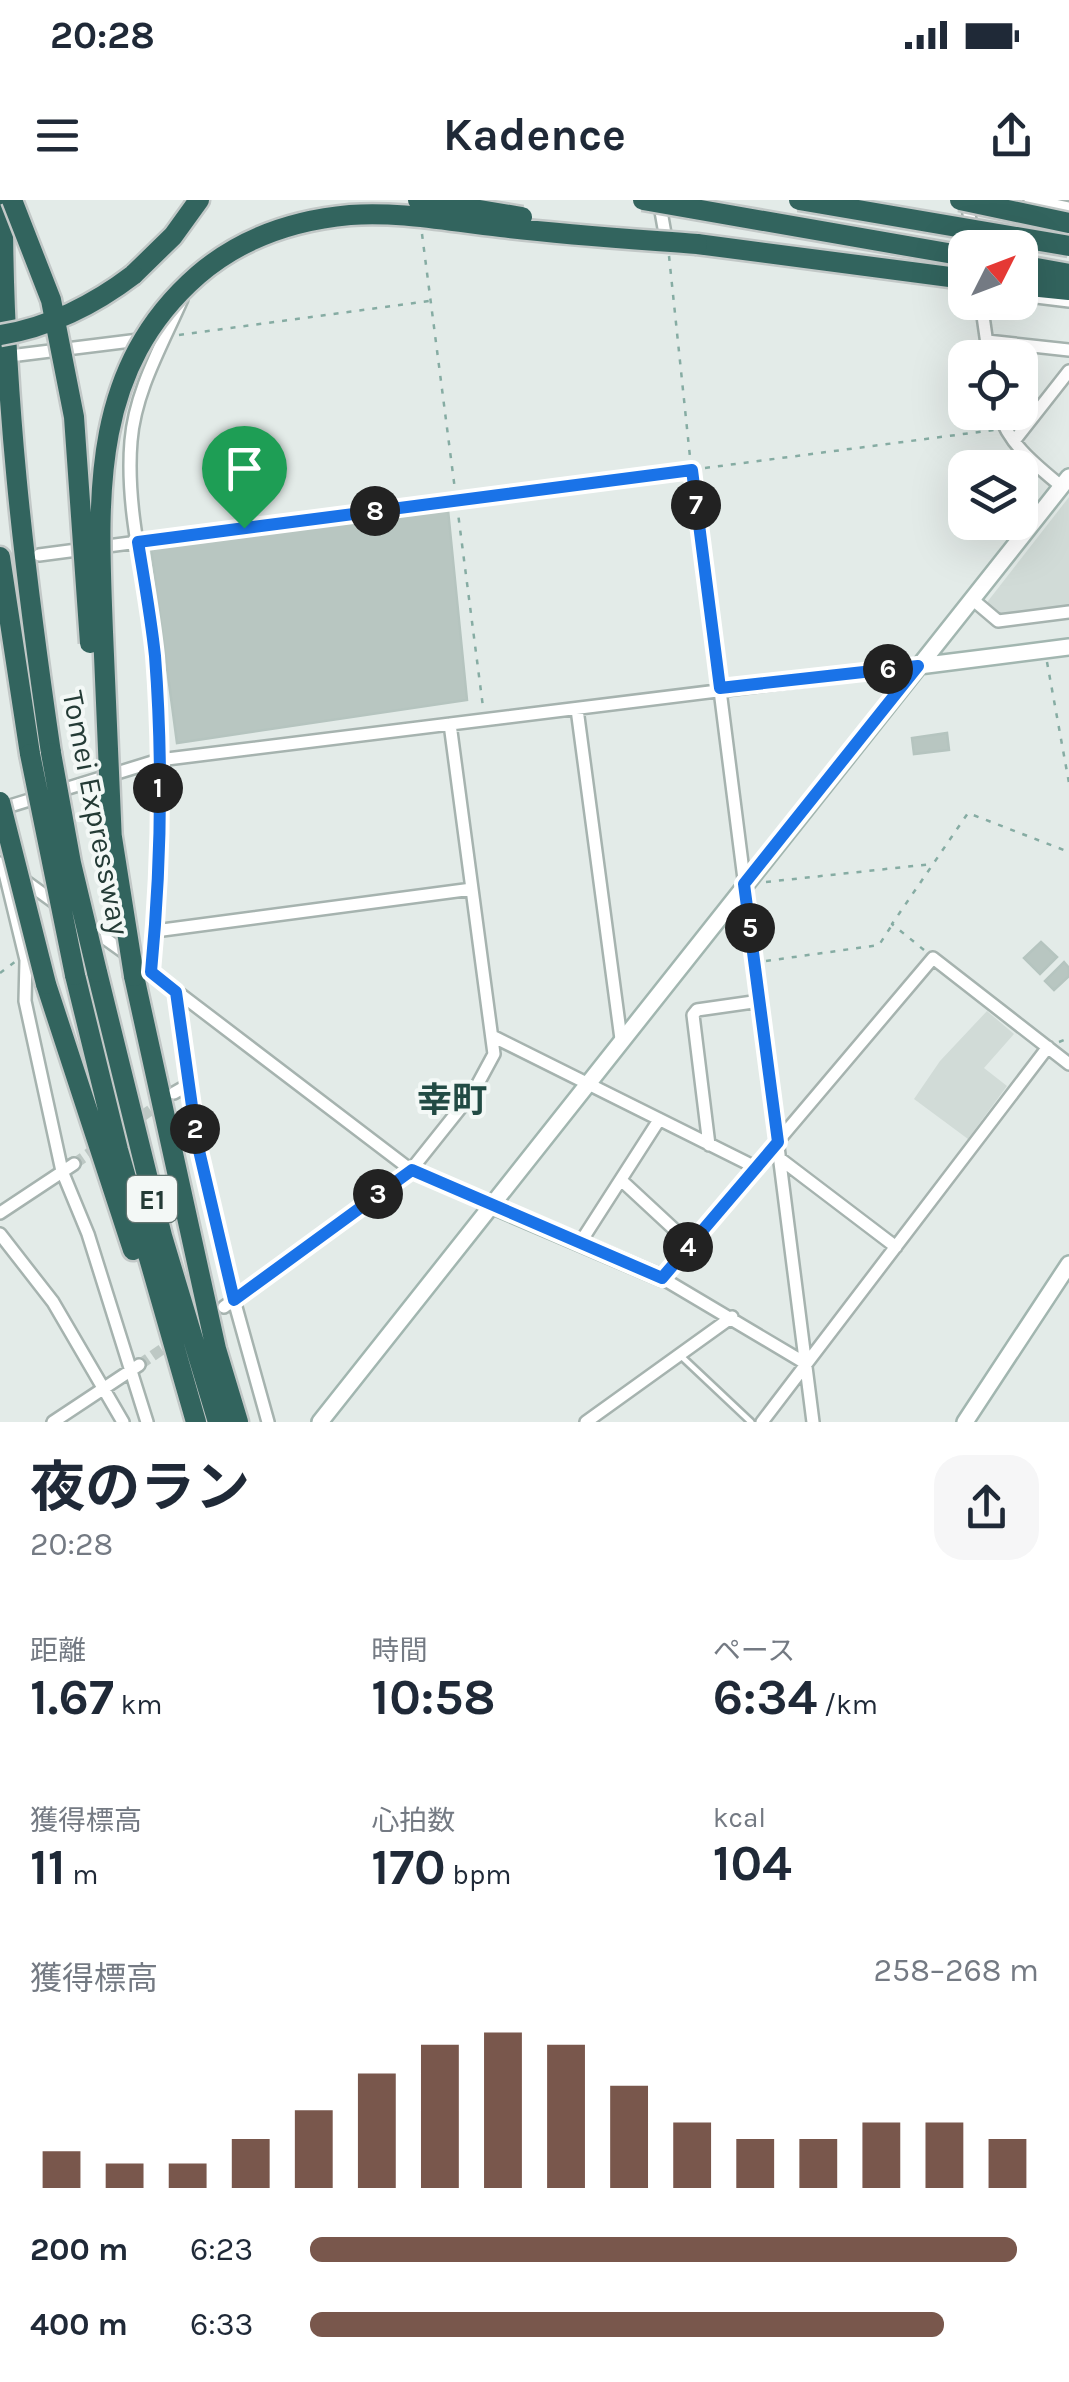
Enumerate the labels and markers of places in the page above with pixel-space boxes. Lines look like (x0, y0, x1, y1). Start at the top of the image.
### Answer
pin (202, 426, 287, 529)
pin: 7 (671, 480, 721, 530)
pin: 8 (350, 486, 400, 536)
pin: 6 (863, 644, 913, 694)
pin: 1 (133, 763, 183, 813)
pin: 5 (725, 903, 775, 953)
pin: 2 (170, 1104, 220, 1154)
pin: 3 (353, 1169, 403, 1219)
pin: 4 (663, 1222, 713, 1272)

